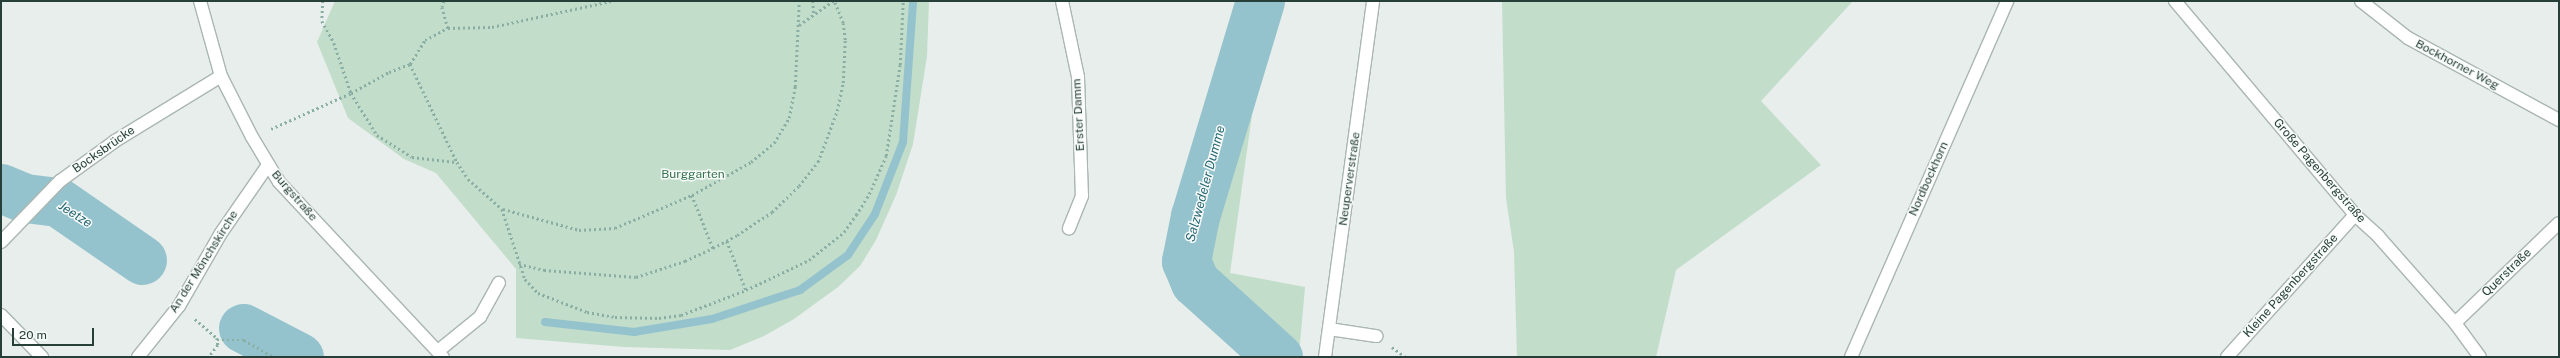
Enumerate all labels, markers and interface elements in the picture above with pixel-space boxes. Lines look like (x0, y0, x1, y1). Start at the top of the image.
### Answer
street label: Bockhorner Weg (2413, 37, 2501, 93)
street label: Erster Damm (1070, 78, 1088, 152)
street label: Große Pagenbergstraße (2270, 116, 2368, 226)
street label: Bocksbrücke (70, 123, 138, 177)
water label: Salzwedeler Dumme (1183, 124, 1229, 244)
street label: Neuperverstraße (1336, 131, 1364, 227)
street label: Nordbockhorn (1906, 140, 1952, 218)
street label: Burgstraße (268, 168, 320, 224)
park label: Burggarten (661, 168, 725, 182)
water label: Jeetze (55, 198, 95, 232)
street label: An der Mönchskirche (167, 208, 241, 316)
street label: Kleine Pagenbergstraße (2241, 231, 2341, 341)
street label: Querstraße (2479, 246, 2535, 300)
scale bar (14, 320, 96, 346)
text: 20 m (19, 328, 47, 342)

